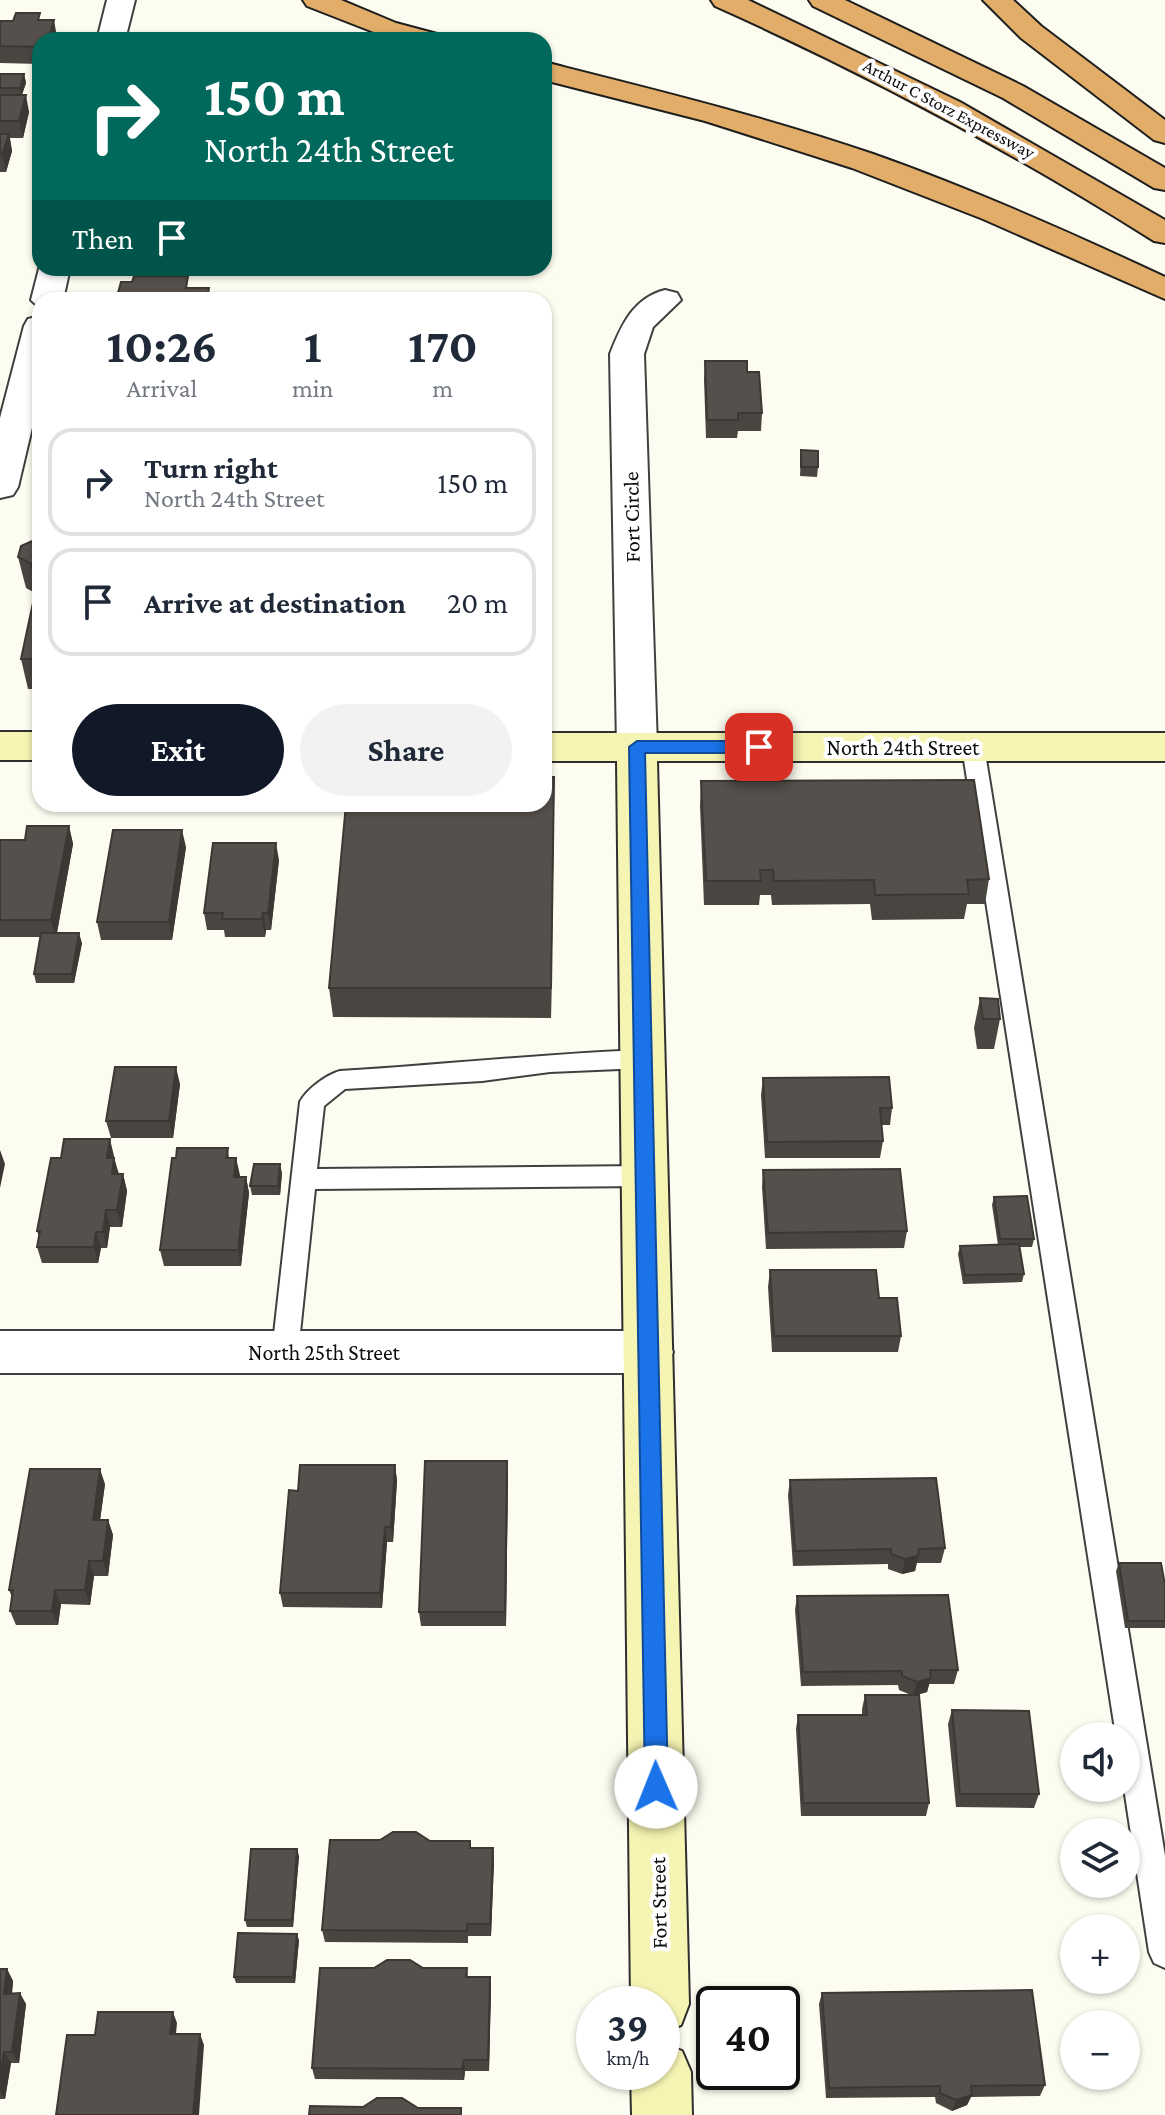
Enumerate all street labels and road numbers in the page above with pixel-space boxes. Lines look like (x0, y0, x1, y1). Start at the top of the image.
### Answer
street label: Arthur C Storz Expressway (860, 55, 1039, 163)
street label: Fort Circle (618, 471, 645, 563)
street label: North 24th Street (827, 735, 980, 760)
street label: North 25th Street (248, 1340, 401, 1365)
street label: Fort Street (645, 1856, 672, 1949)

